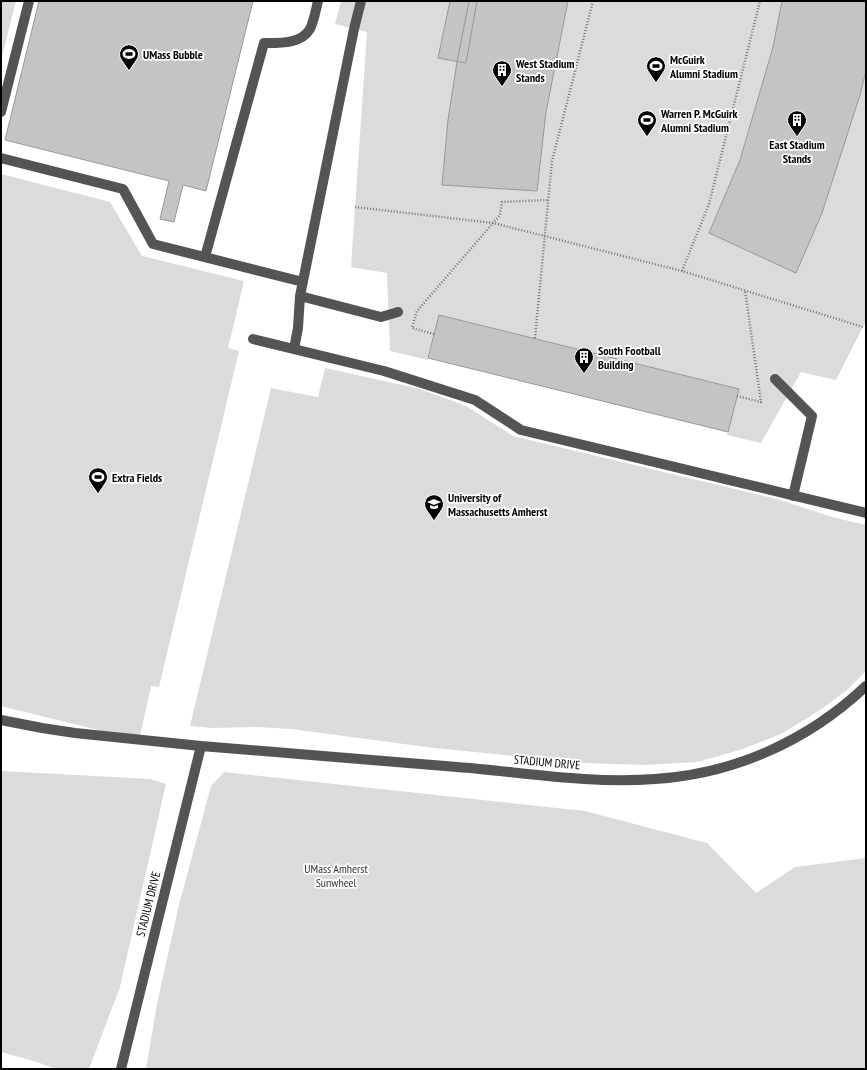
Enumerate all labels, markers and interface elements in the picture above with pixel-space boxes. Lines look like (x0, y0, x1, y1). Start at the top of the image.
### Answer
sports icon: UMass Bubble (118, 43, 140, 71)
place label: UMass Bubble (143, 47, 203, 62)
place label: McGuirk Alumni Stadium (669, 52, 738, 81)
sports icon: McGuirk Alumni Stadium (645, 55, 667, 83)
place label: West Stadium Stands (515, 56, 574, 85)
building icon: West Stadium Stands (491, 59, 513, 87)
place label: Warren P. McGuirk Alumni Stadium (660, 106, 738, 135)
sports icon: Warren P. McGuirk Alumni Stadium (636, 109, 658, 137)
building icon: East Stadium Stands (786, 109, 808, 137)
place label: East Stadium Stands (769, 137, 825, 166)
place label: South Football Building (598, 343, 661, 372)
building icon: South Football Building (573, 346, 595, 374)
sports icon: Extra Fields (87, 466, 109, 494)
place label: Extra Fields (112, 470, 162, 485)
place label: University of Massachusetts Amherst (448, 490, 548, 519)
school or university icon: University of Massachusetts Amherst (423, 493, 445, 521)
street label: STADIUM DRIVE (513, 752, 581, 772)
park label: UMass Amherst Sunwheel (304, 861, 368, 890)
street label: STADIUM DRIVE (133, 870, 163, 938)

